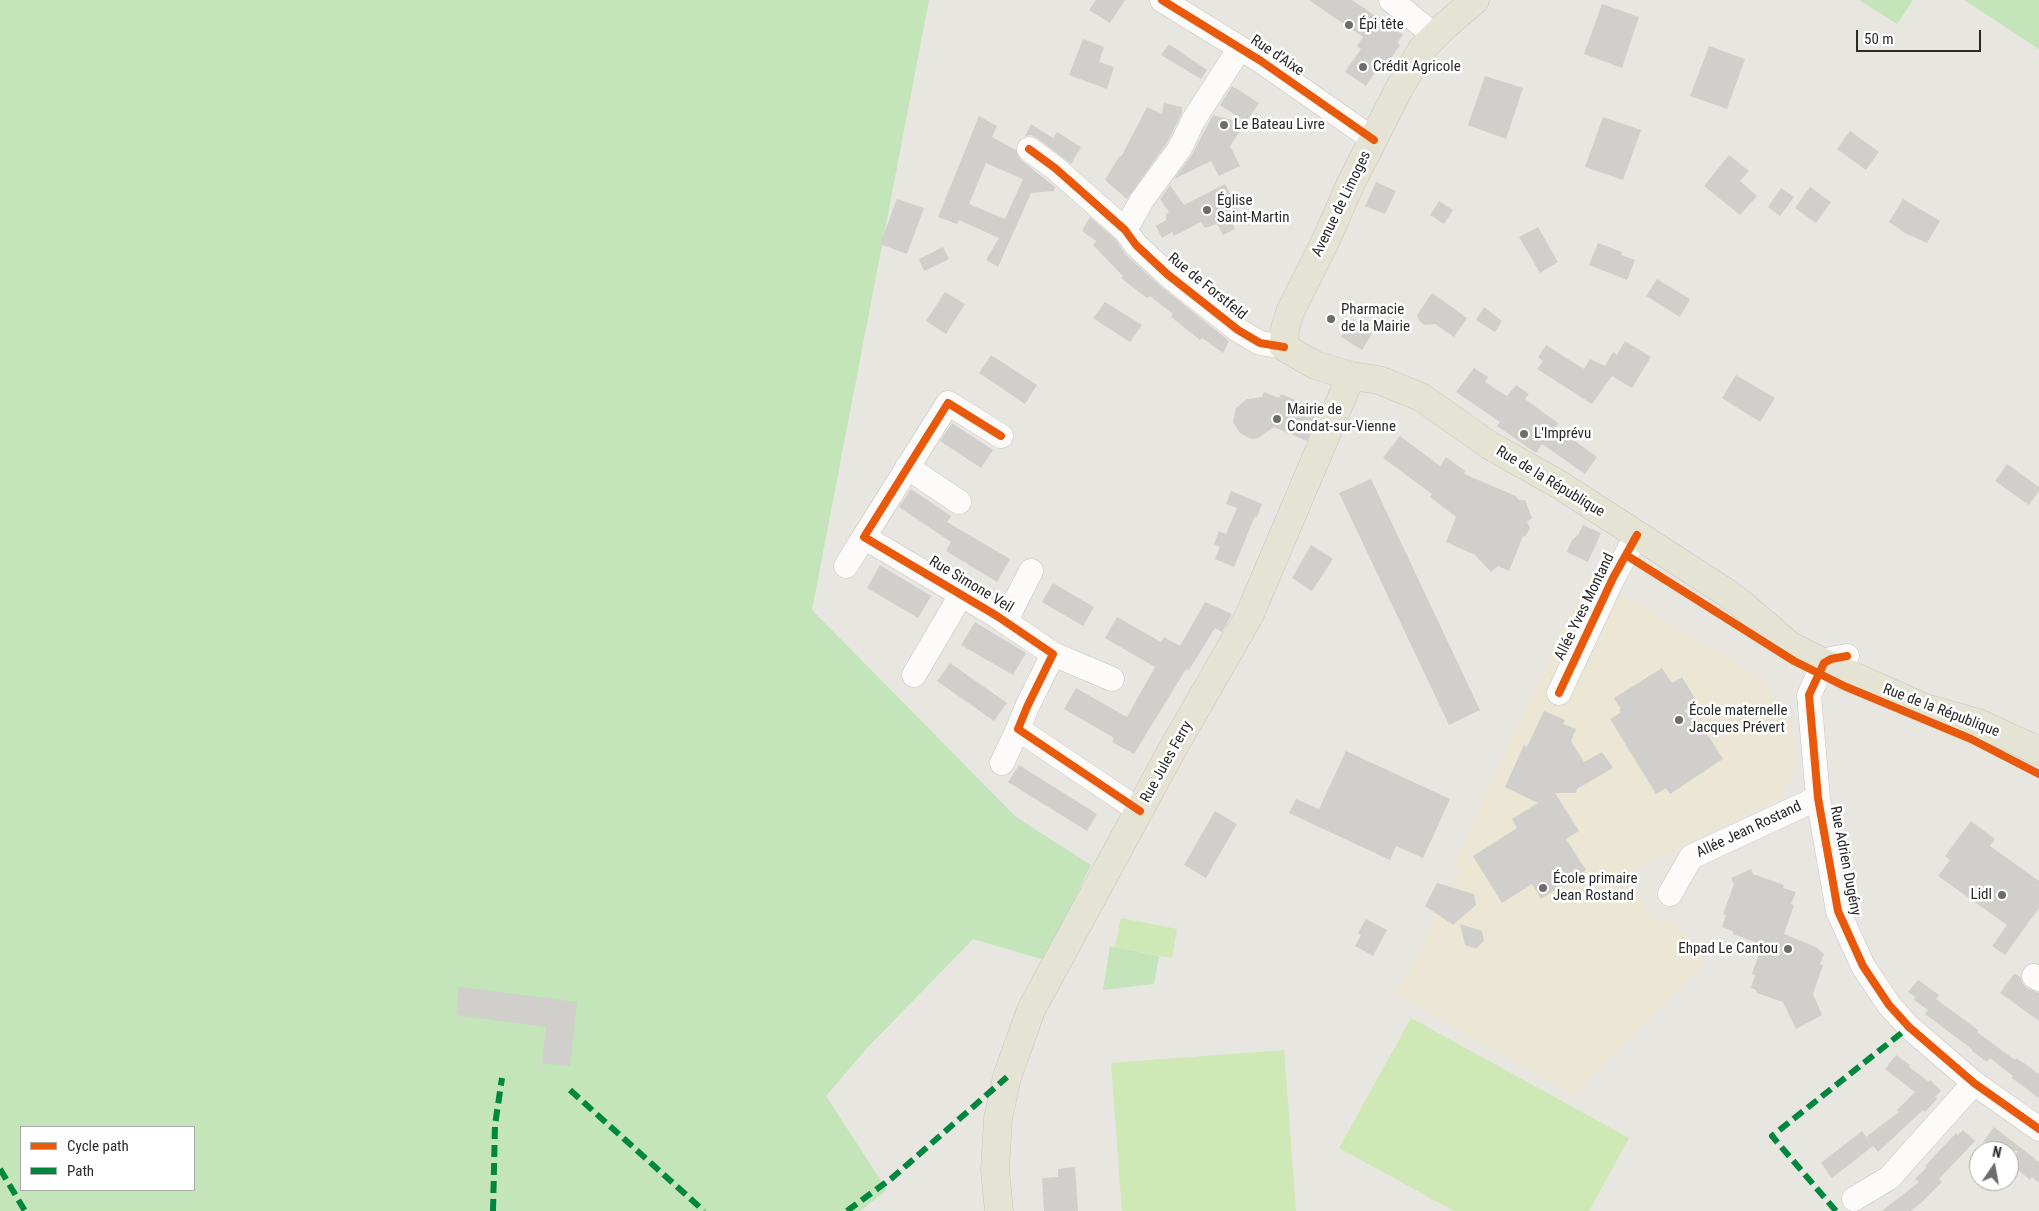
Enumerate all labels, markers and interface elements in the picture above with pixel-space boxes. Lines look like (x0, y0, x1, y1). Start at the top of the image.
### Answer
place label: Épi tête (1359, 16, 1404, 34)
marker: Épi tête (1343, 19, 1355, 31)
scale bar (1859, 20, 1984, 52)
text: 50 m (1864, 30, 1894, 48)
street label: Rue d'Aixe (1247, 32, 1307, 80)
place label: Crédit Agricole (1373, 58, 1461, 76)
marker: Crédit Agricole (1357, 61, 1369, 73)
place label: Le Bateau Livre (1234, 116, 1325, 134)
marker: Le Bateau Livre (1218, 119, 1230, 131)
street label: Avenue de Limoges (1309, 148, 1375, 260)
place label: Église Saint-Martin (1217, 192, 1289, 227)
marker: Église Saint-Martin (1201, 204, 1213, 216)
street label: Rue de Forstfeld (1164, 250, 1250, 324)
place label: Pharmacie de la Mairie (1341, 301, 1410, 336)
marker: Pharmacie de la Mairie (1325, 313, 1337, 325)
place label: Mairie de Condat-sur-Vienne (1287, 401, 1396, 436)
marker: Mairie de Condat-sur-Vienne (1271, 413, 1283, 425)
place label: L'Imprévu (1534, 425, 1591, 443)
marker: L'Imprévu (1518, 428, 1530, 440)
street label: Rue de la République (1492, 443, 1608, 521)
street label: Allée Yves Montand (1551, 551, 1619, 663)
street label: Rue Simone Veil (925, 553, 1017, 617)
street label: Rue de la République (1880, 680, 2002, 742)
place label: École maternelle Jacques Prévert (1689, 702, 1787, 737)
marker: École maternelle Jacques Prévert (1673, 714, 1685, 726)
street label: Rue Jules Ferry (1137, 718, 1197, 806)
street label: Allée Jean Rostand (1694, 798, 1804, 862)
street label: Rue Adrien Dugény (1826, 805, 1864, 917)
place label: École primaire Jean Rostand (1553, 870, 1637, 905)
marker: École primaire Jean Rostand (1537, 882, 1549, 894)
place label: Lidl (1971, 886, 1992, 904)
marker: Lidl (1996, 889, 2008, 901)
place label: Ehpad Le Cantou (1678, 940, 1778, 958)
marker: Ehpad Le Cantou (1782, 943, 1794, 955)
legend (20, 1126, 195, 1191)
text: Cycle path (67, 1137, 129, 1155)
north arrow (1969, 1141, 2019, 1191)
text: N (1991, 1144, 2003, 1161)
text: Path (67, 1162, 94, 1180)

